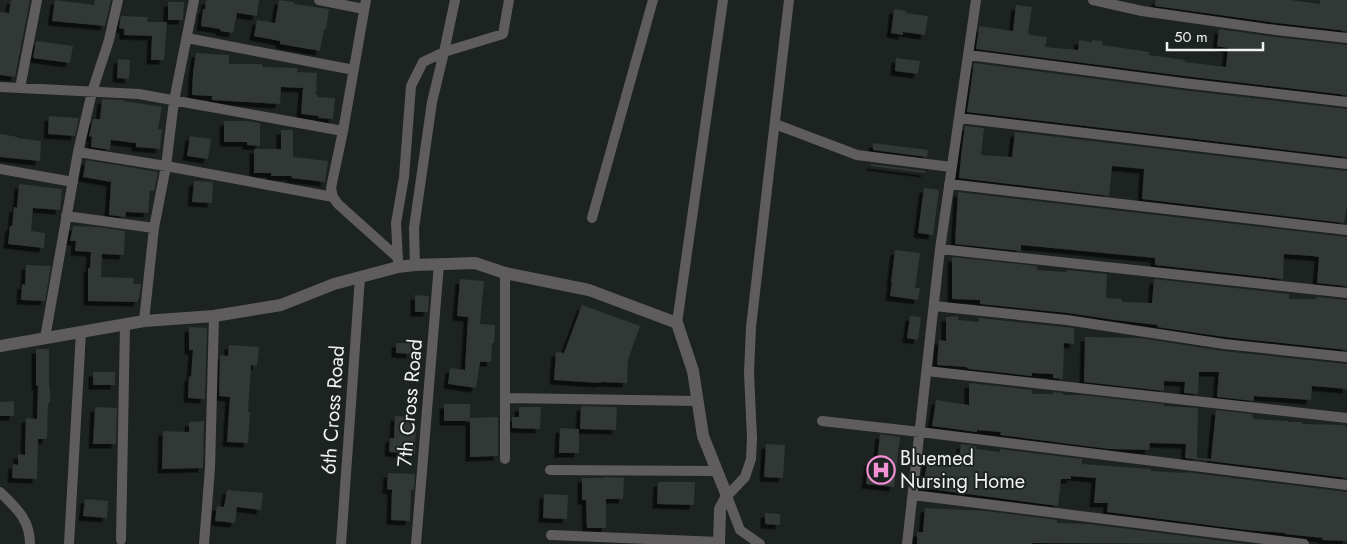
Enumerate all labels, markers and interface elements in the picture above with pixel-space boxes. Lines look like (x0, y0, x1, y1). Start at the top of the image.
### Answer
scale bar (1167, 20, 1263, 52)
text: 50 m (1174, 26, 1208, 48)
street label: 7th Cross Road (390, 338, 430, 468)
street label: 6th Cross Road (314, 345, 352, 475)
place label: Bluemed Nursing Home (900, 444, 1025, 496)
hospital icon: Bluemed Nursing Home (866, 455, 896, 485)

